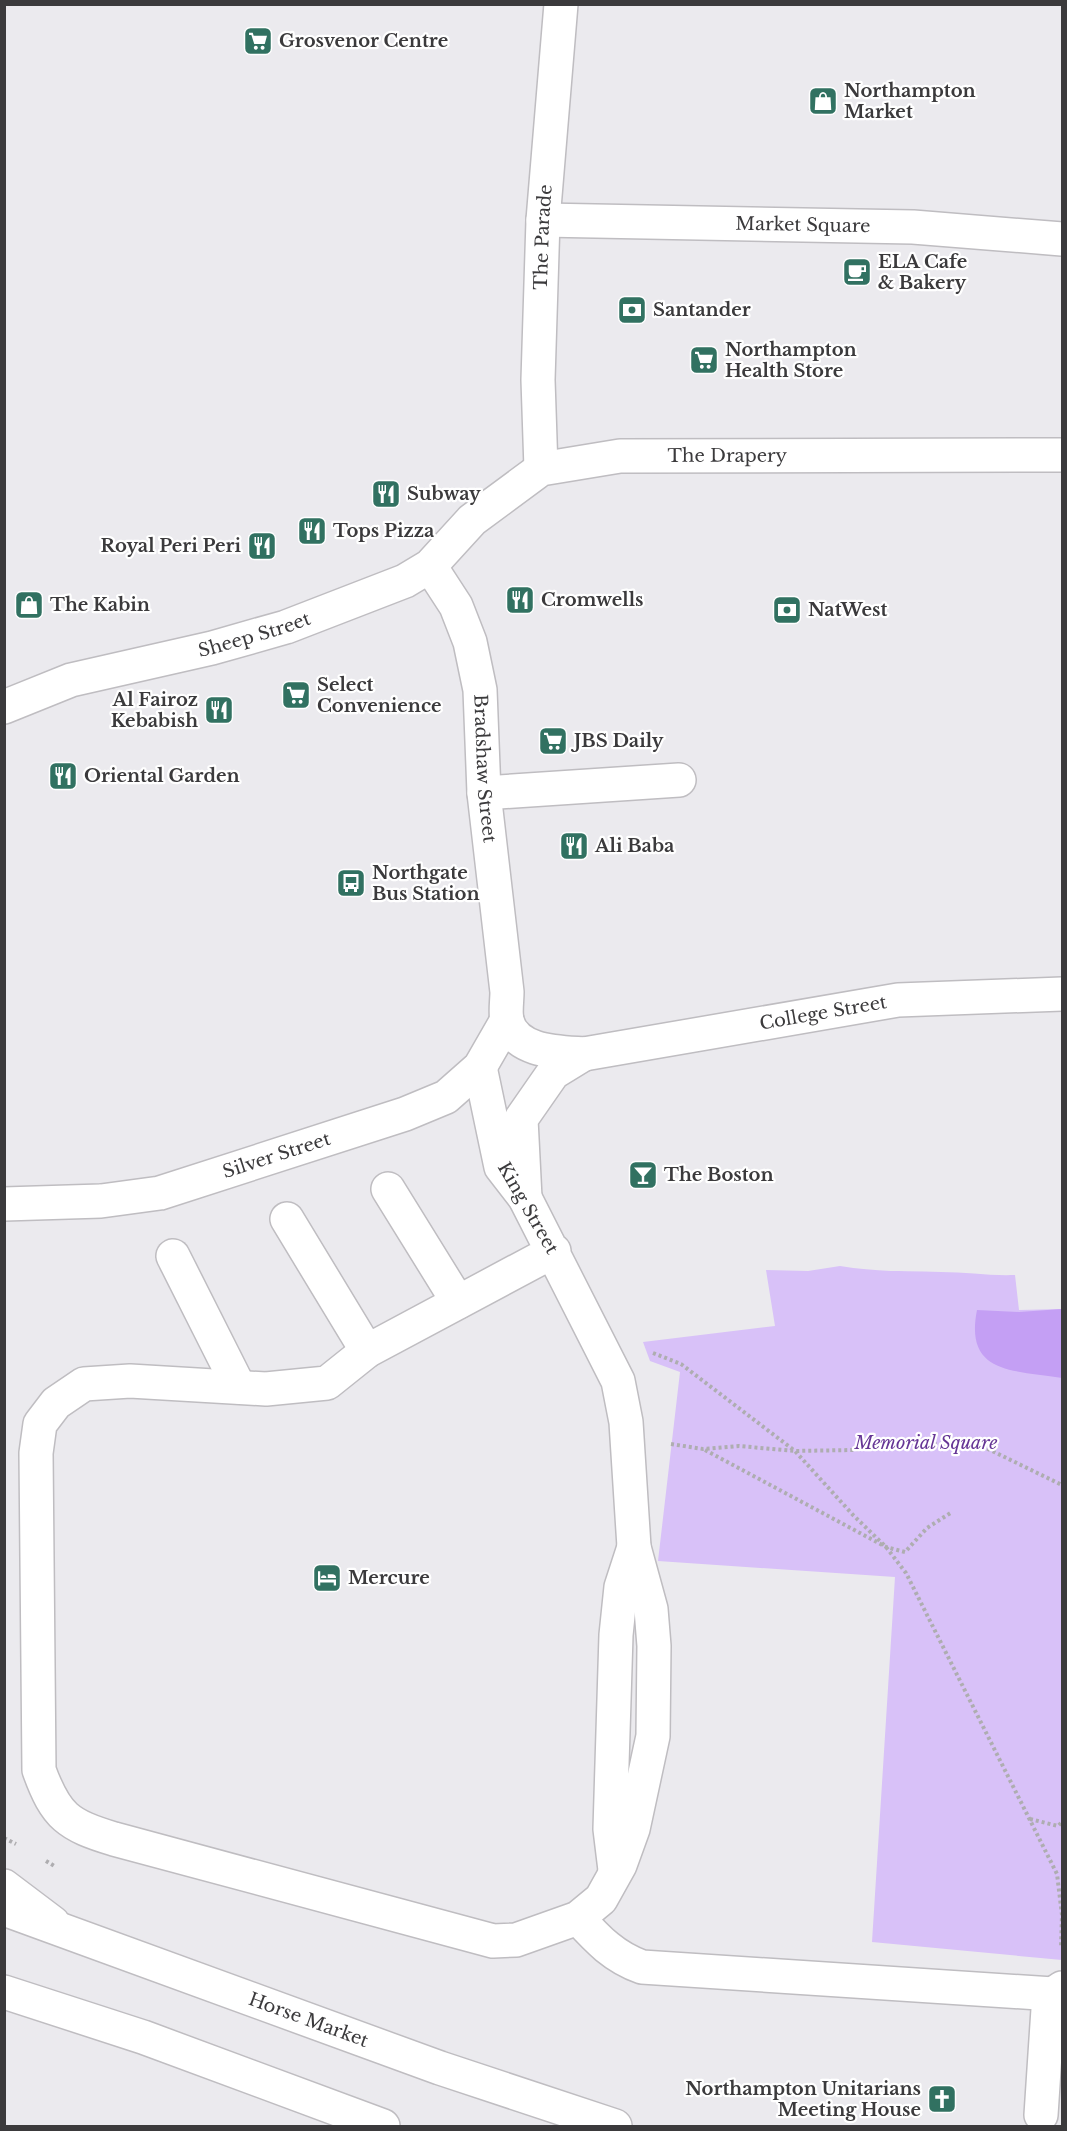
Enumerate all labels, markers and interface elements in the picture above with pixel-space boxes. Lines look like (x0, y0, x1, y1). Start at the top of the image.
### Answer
supermarket icon: Grosvenor Centre (242, 25, 274, 57)
place label: Grosvenor Centre (279, 30, 448, 52)
place label: Northampton Market (844, 80, 976, 123)
shop icon: Northampton Market (807, 85, 839, 117)
street label: The Parade (530, 184, 557, 290)
street label: Market Square (735, 213, 871, 237)
place label: ELA Cafe & Bakery (878, 251, 967, 294)
cafe icon: ELA Cafe & Bakery (841, 256, 873, 288)
bank icon: Santander (616, 294, 648, 326)
place label: Santander (653, 299, 751, 321)
place label: Northampton Health Store (725, 339, 857, 382)
supermarket icon: Northampton Health Store (688, 344, 720, 376)
street label: The Drapery (668, 445, 788, 467)
restaurant icon: Subway (370, 478, 402, 510)
place label: Subway (407, 483, 481, 505)
restaurant icon: Tops Pizza (296, 515, 328, 547)
place label: Tops Pizza (333, 520, 435, 542)
restaurant icon: Royal Peri Peri (246, 530, 278, 562)
place label: Royal Peri Peri (101, 535, 241, 557)
restaurant icon: Cromwells (504, 584, 536, 616)
shop icon: The Kabin (13, 589, 45, 621)
place label: Cromwells (541, 589, 643, 611)
place label: The Kabin (50, 594, 150, 616)
bank icon: NatWest (771, 594, 803, 626)
place label: NatWest (808, 599, 887, 621)
street label: Sheep Street (196, 608, 314, 662)
place label: Select Convenience (317, 674, 442, 717)
supermarket icon: Select Convenience (280, 679, 312, 711)
place label: Al Fairoz Kebabish (111, 689, 198, 732)
restaurant icon: Al Fairoz Kebabish (203, 694, 235, 726)
street label: Bradshaw Street (469, 694, 501, 844)
supermarket icon: JBS Daily (537, 725, 569, 757)
place label: JBS Daily (570, 730, 664, 752)
restaurant icon: Oriental Garden (47, 760, 79, 792)
place label: Oriental Garden (84, 765, 240, 787)
restaurant icon: Ali Baba (558, 830, 590, 862)
place label: Ali Baba (594, 835, 675, 857)
place label: Northgate Bus Station (372, 862, 480, 905)
bus stop icon: Northgate Bus Station (335, 867, 367, 899)
street label: College Street (758, 991, 889, 1035)
street label: Silver Street (220, 1128, 333, 1183)
street label: King Street (493, 1158, 563, 1258)
bar icon: The Boston (627, 1159, 659, 1191)
place label: The Boston (664, 1164, 774, 1186)
park label: Memorial Square (853, 1432, 998, 1454)
hotel icon: Mercure (311, 1562, 343, 1594)
place label: Mercure (348, 1567, 430, 1589)
street label: Horse Market (245, 1988, 372, 2052)
place label: Northampton Unitarians Meeting House (685, 2078, 921, 2121)
church icon: Northampton Unitarians Meeting House (926, 2083, 958, 2115)

